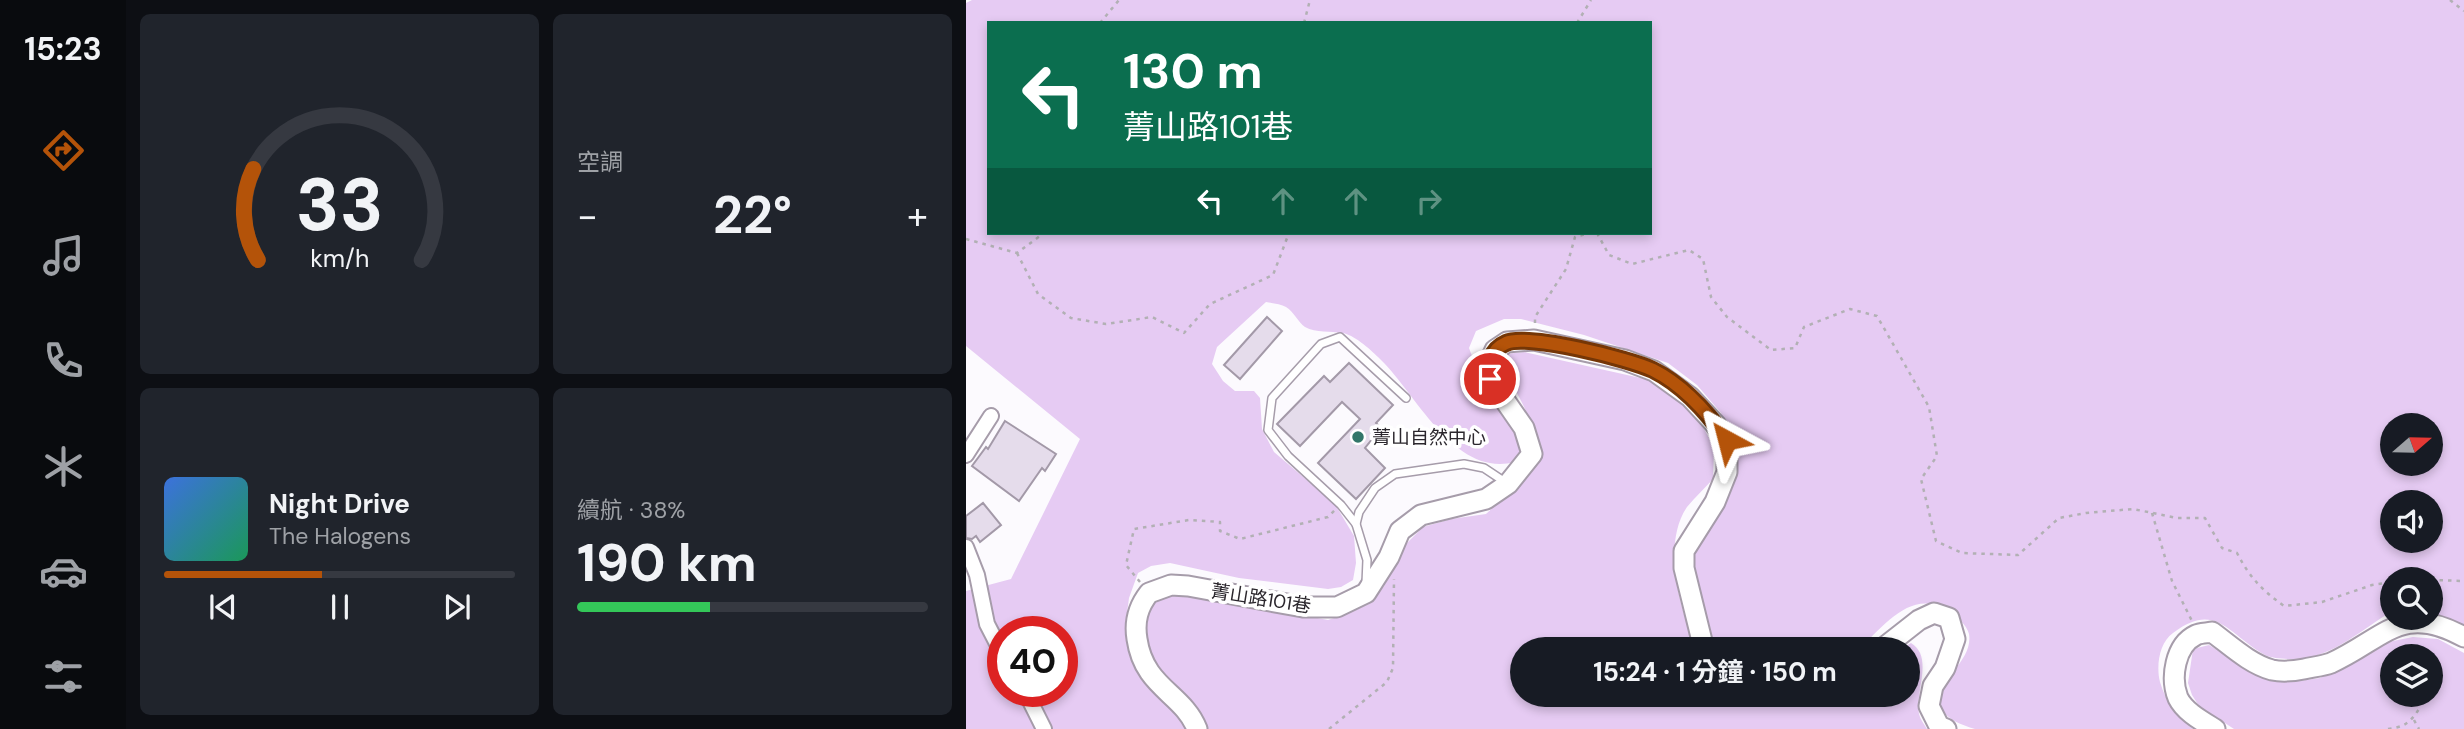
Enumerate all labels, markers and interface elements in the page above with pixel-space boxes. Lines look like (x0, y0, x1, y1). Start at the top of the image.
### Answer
text: 15:23 (24, 28, 102, 70)
text: 130 m (1123, 39, 1263, 103)
icon: left (1008, 49, 1099, 140)
text: 菁山路101巷 (1123, 106, 1293, 148)
icon: directions (39, 126, 88, 175)
text: 空調 (577, 147, 623, 177)
text: 33 (296, 158, 383, 253)
text: 22° (713, 181, 792, 249)
icon: left (1191, 182, 1229, 220)
icon: ahead (1264, 182, 1302, 220)
icon: ahead (1337, 182, 1375, 220)
icon: right (1410, 182, 1448, 220)
text: − (577, 191, 598, 241)
text: + (907, 191, 928, 241)
icon: music (39, 231, 88, 280)
text: km/h (310, 242, 369, 275)
icon: phone (39, 336, 88, 385)
pin (1460, 349, 1520, 409)
icon: arrive (1471, 360, 1509, 398)
position arrow (1690, 403, 1764, 477)
north arrow (2380, 413, 2443, 476)
map controls (2380, 413, 2443, 707)
place label: 菁山自然中心 (1372, 425, 1486, 450)
marker: 菁山自然中心 (1350, 429, 1366, 445)
icon: climate (39, 442, 88, 491)
text: Night Drive (269, 487, 410, 521)
button: sound (2380, 490, 2443, 553)
text: 續航 · 38% (577, 495, 685, 525)
text: The Halogens (269, 521, 411, 551)
text: 190 km (577, 529, 757, 597)
icon: car (39, 547, 88, 596)
button: search (2380, 567, 2443, 630)
street label: 菁山路101巷 (1209, 578, 1313, 619)
icon: previous (204, 588, 242, 626)
icon: pause (321, 588, 359, 626)
icon: next (438, 588, 476, 626)
speed limit sign: 40 (987, 616, 1078, 707)
button: layers (2380, 644, 2443, 707)
icon: filters (39, 652, 88, 701)
text: 15:24 · 1 分鐘 · 150 m (1593, 655, 1837, 689)

